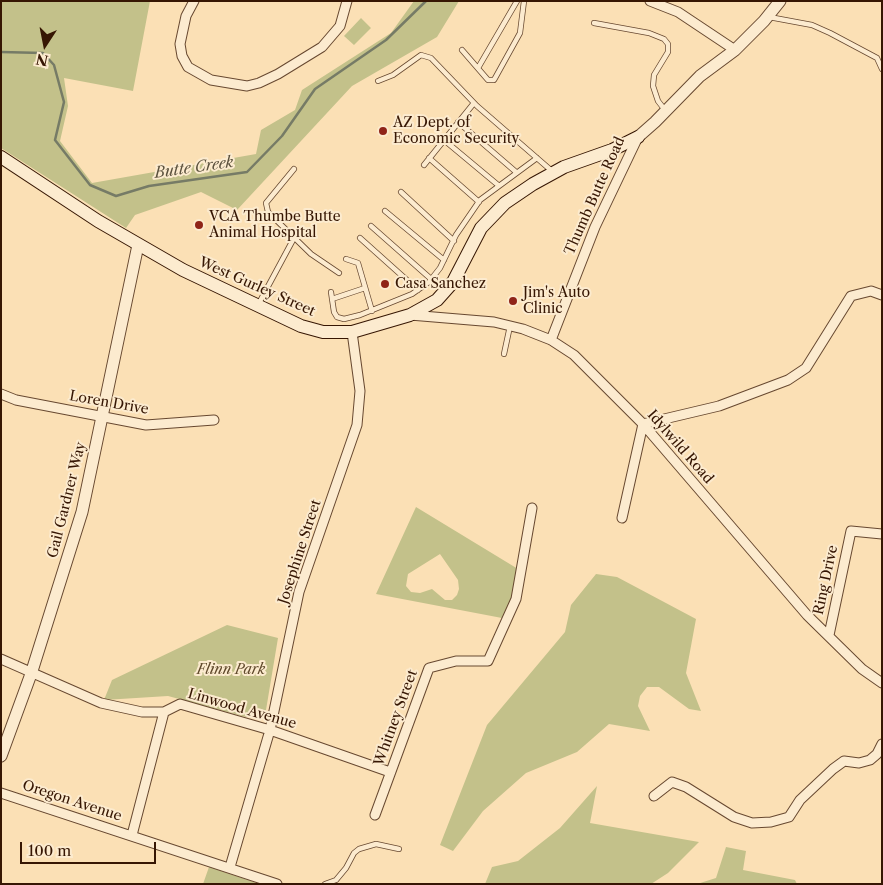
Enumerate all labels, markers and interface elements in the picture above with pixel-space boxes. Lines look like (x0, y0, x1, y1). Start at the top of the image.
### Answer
north arrow (20, 20, 70, 70)
text: N (34, 50, 50, 70)
place label: AZ Dept. of Economic Security (393, 115, 519, 148)
marker: AZ Dept. of Economic Security (377, 125, 389, 137)
street label: Thumb Butte Road (561, 134, 629, 258)
water label: Butte Creek (153, 154, 235, 182)
place label: VCA Thumbe Butte Animal Hospital (209, 209, 341, 242)
marker: VCA Thumbe Butte Animal Hospital (193, 219, 205, 231)
street label: West Gurley Street (196, 254, 318, 320)
place label: Casa Sanchez (395, 276, 486, 292)
marker: Casa Sanchez (379, 278, 391, 290)
place label: Jim's Auto Clinic (523, 285, 590, 318)
marker: Jim's Auto Clinic (507, 295, 519, 307)
street label: Loren Drive (68, 388, 150, 418)
street label: Idylwild Road (643, 407, 717, 487)
street label: Gail Gardner Way (44, 440, 90, 560)
street label: Josephine Street (275, 498, 325, 606)
street label: Ring Drive (810, 544, 842, 616)
park label: Flinn Park (197, 662, 265, 678)
street label: Whitney Street (371, 668, 421, 768)
street label: Linwood Avenue (186, 685, 298, 733)
street label: Oregon Avenue (20, 777, 124, 825)
scale bar (22, 832, 159, 864)
text: 100 m (28, 841, 71, 860)

